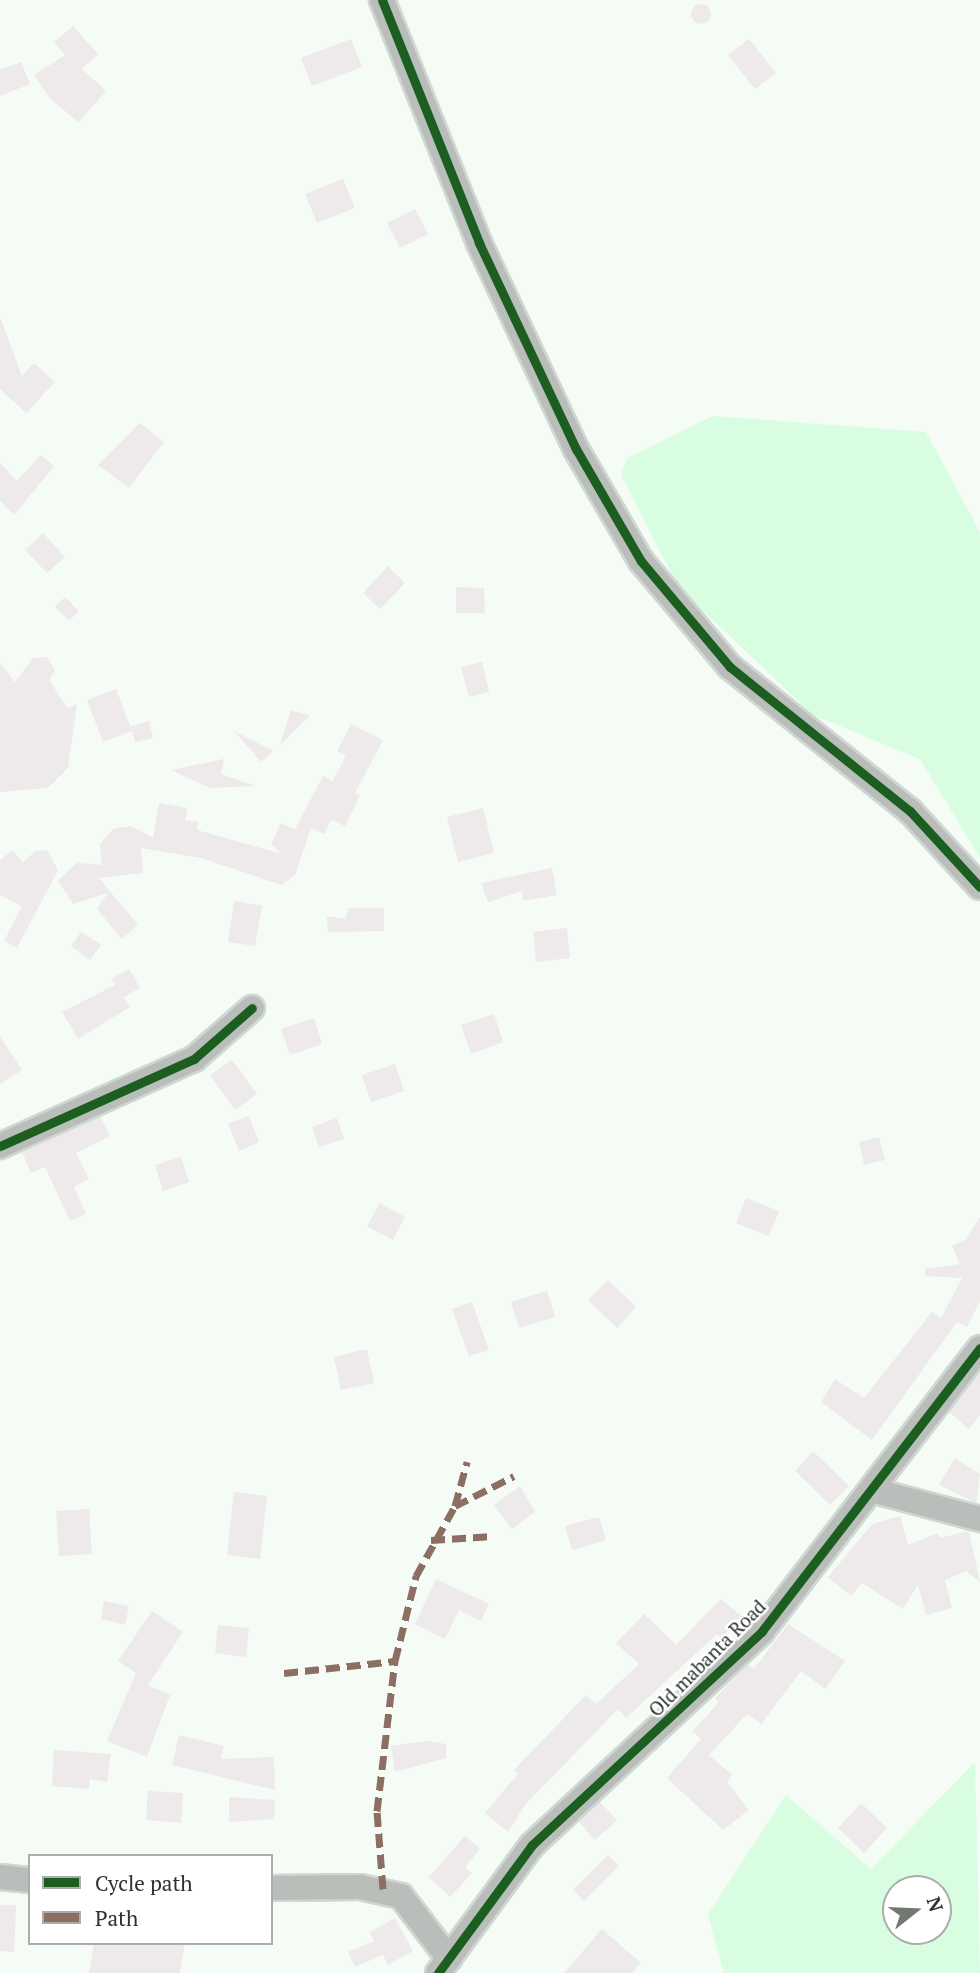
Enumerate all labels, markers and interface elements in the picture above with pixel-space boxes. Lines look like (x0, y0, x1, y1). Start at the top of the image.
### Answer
street label: Old mabanta Road (644, 1595, 770, 1721)
legend (28, 1854, 273, 1945)
text: Cycle path (95, 1869, 193, 1897)
north arrow (882, 1875, 952, 1945)
text: N (921, 1893, 950, 1915)
text: Path (95, 1904, 138, 1932)

